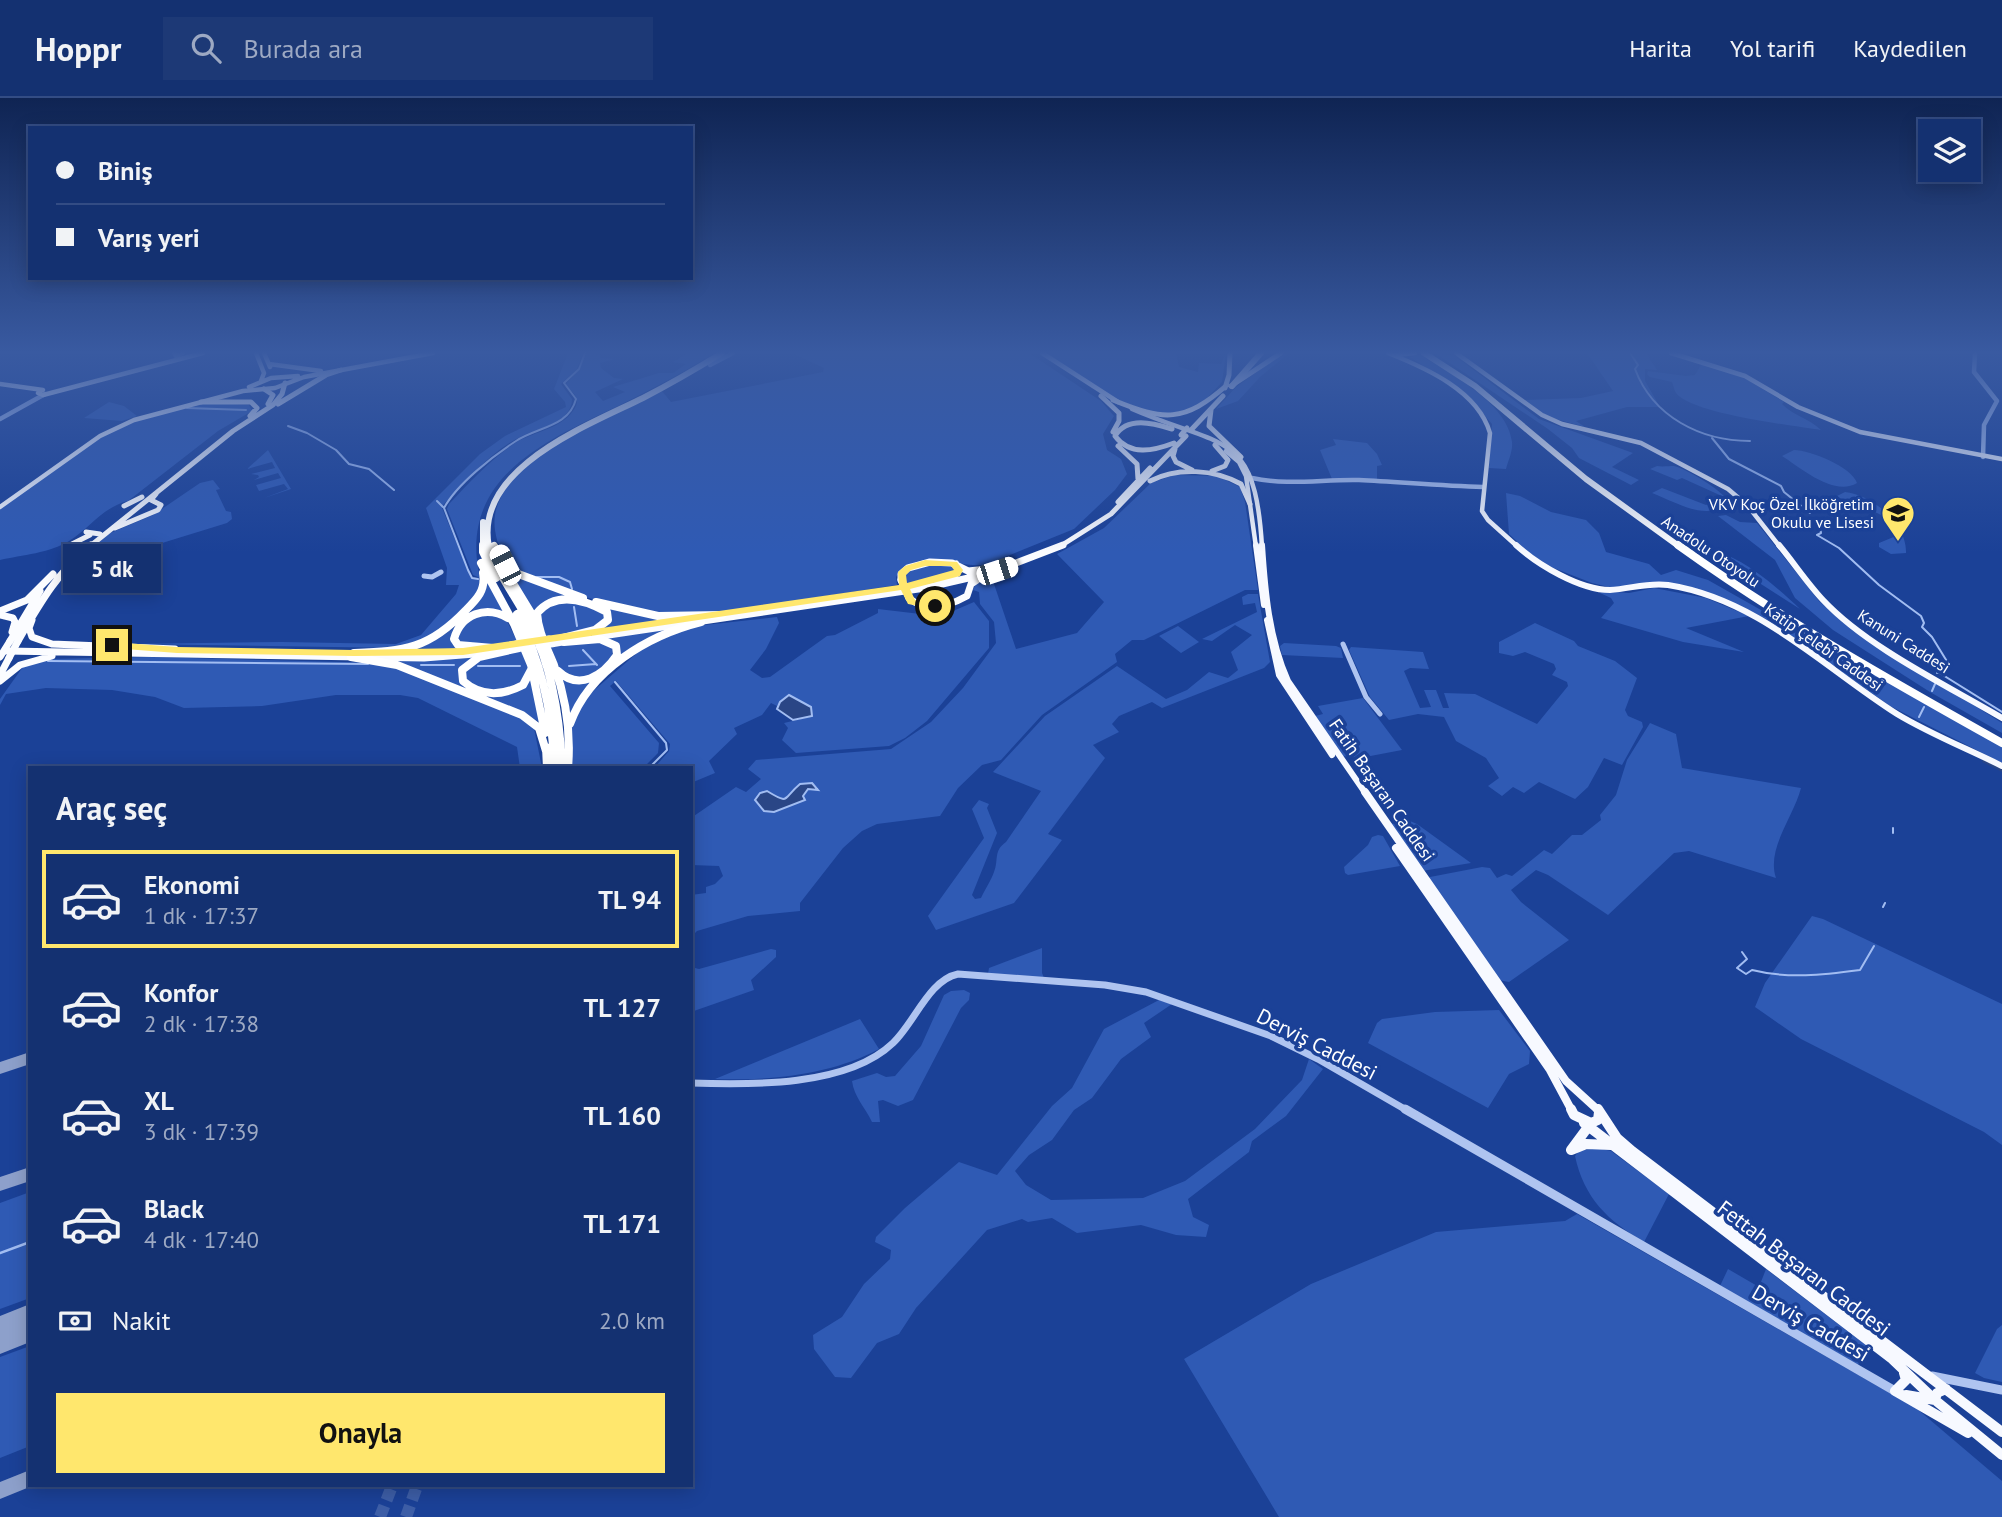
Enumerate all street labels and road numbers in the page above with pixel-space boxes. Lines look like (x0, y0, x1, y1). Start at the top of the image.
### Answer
street label: Anadolu Otoyolu (1658, 511, 1764, 591)
street label: Katip Çelebi Caddesi (1761, 599, 1887, 695)
street label: Kanuni Caddesi (1854, 605, 1954, 677)
street label: Fatih Başaran Caddesi (1324, 714, 1440, 866)
street label: Derviş Caddesi (1252, 1002, 1382, 1086)
street label: Fettah Başaran Caddesi (1712, 1194, 1896, 1342)
street label: Derviş Caddesi (1747, 1278, 1875, 1368)

